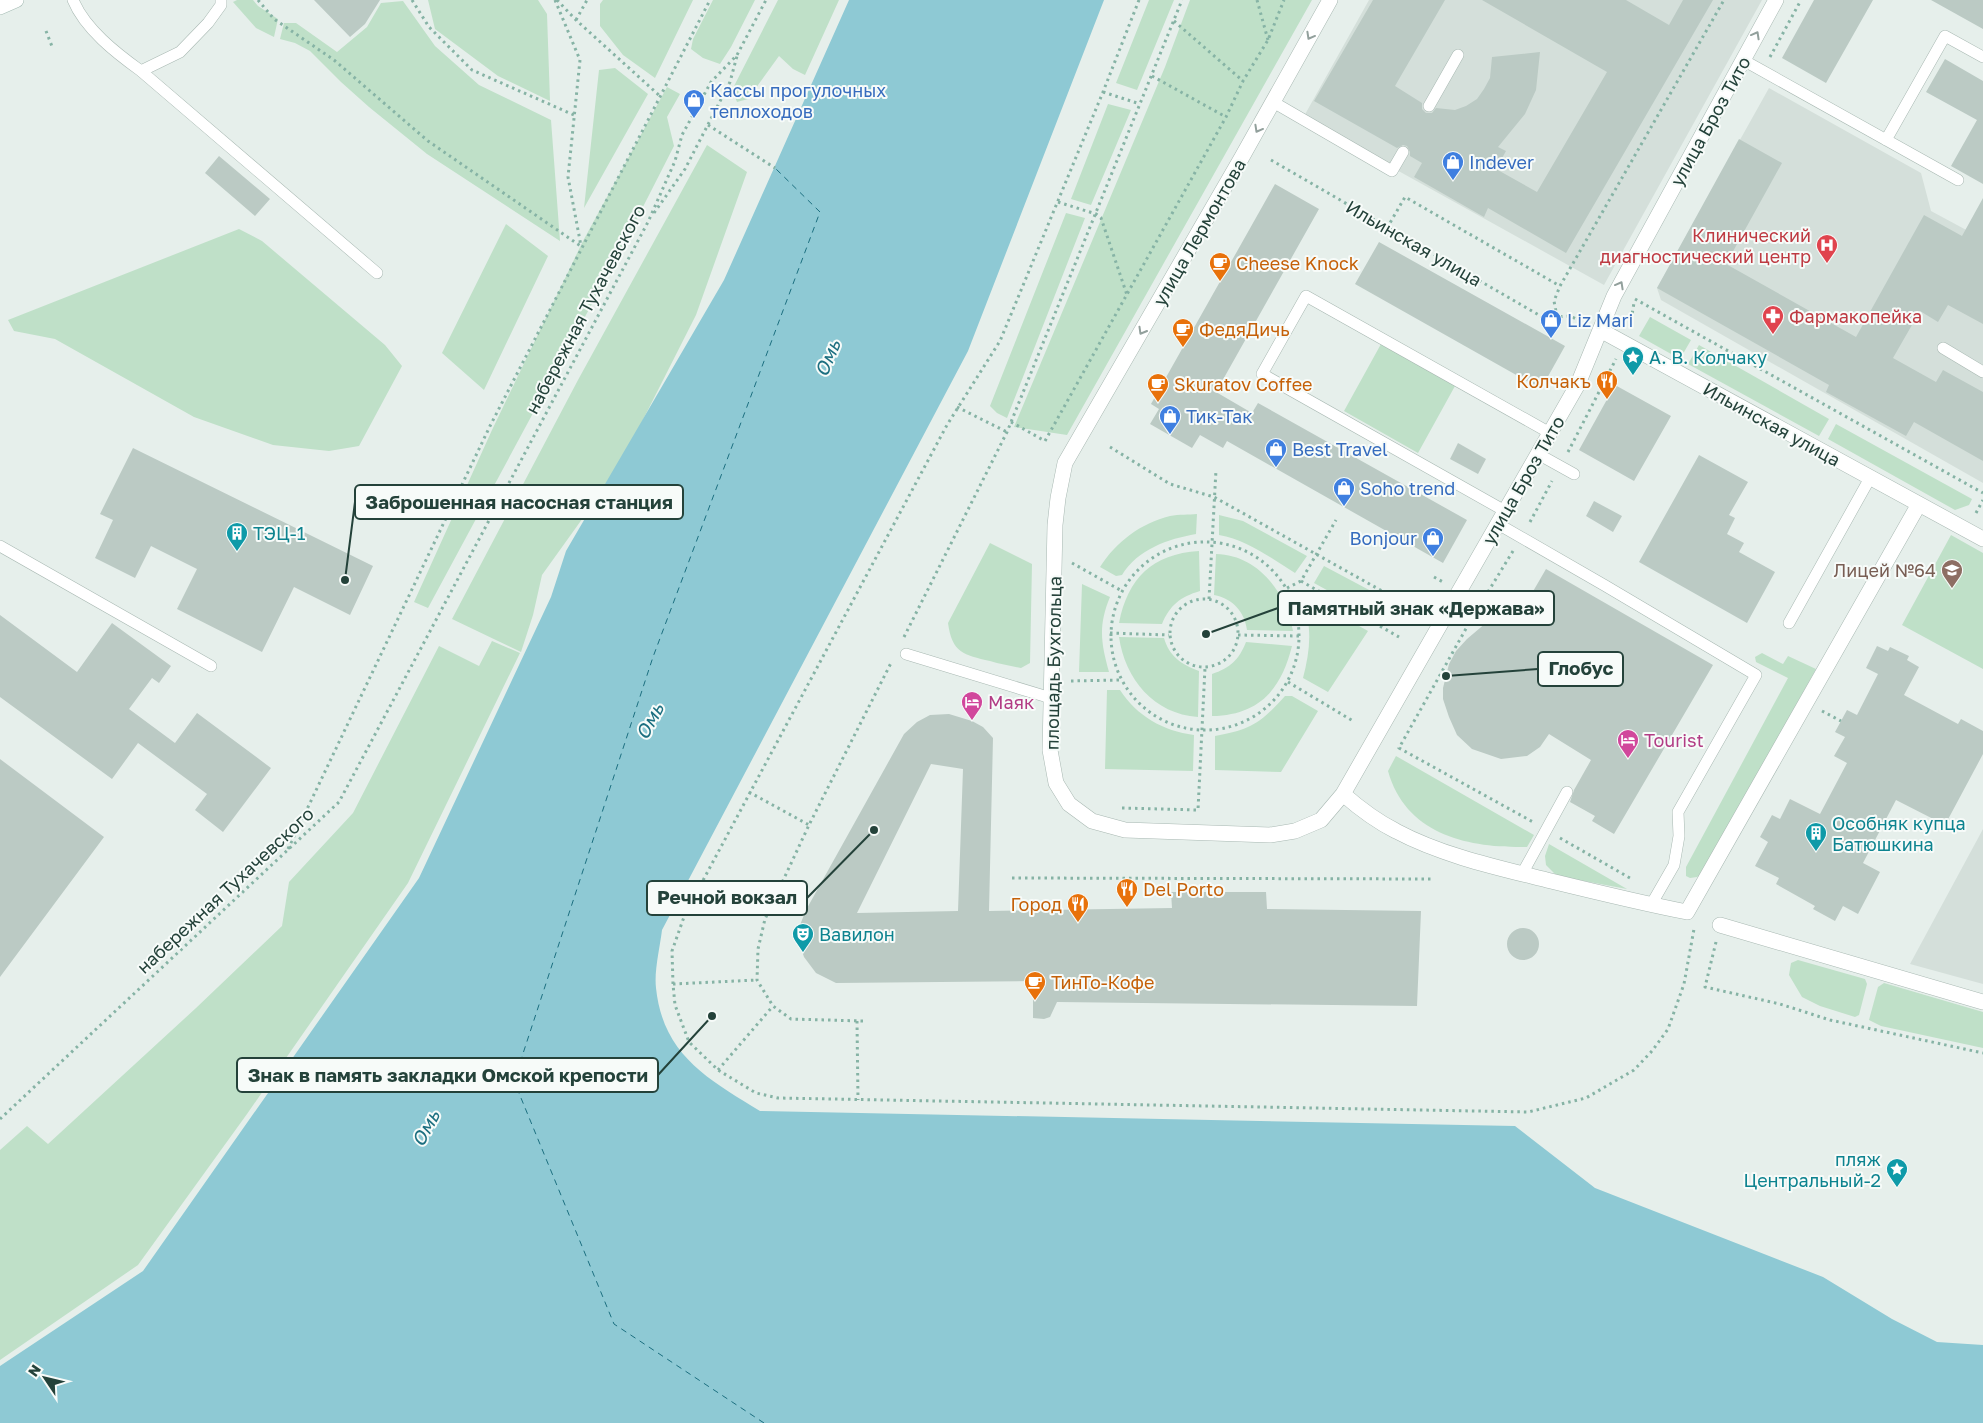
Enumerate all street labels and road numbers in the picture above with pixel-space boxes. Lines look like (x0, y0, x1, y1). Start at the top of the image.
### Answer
street label: улица Броз Тито (1665, 52, 1755, 190)
street label: улица Лермонтова (1148, 155, 1250, 309)
street label: Ильинская улица (1342, 195, 1486, 291)
street label: набережная Тухачевского (520, 201, 650, 417)
street label: Ильинская улица (1700, 377, 1844, 471)
street label: улица Броз Тито (1477, 412, 1569, 548)
street label: площадь Бухгольца (1040, 576, 1066, 750)
street label: набережная Тухачевского (132, 802, 318, 978)

